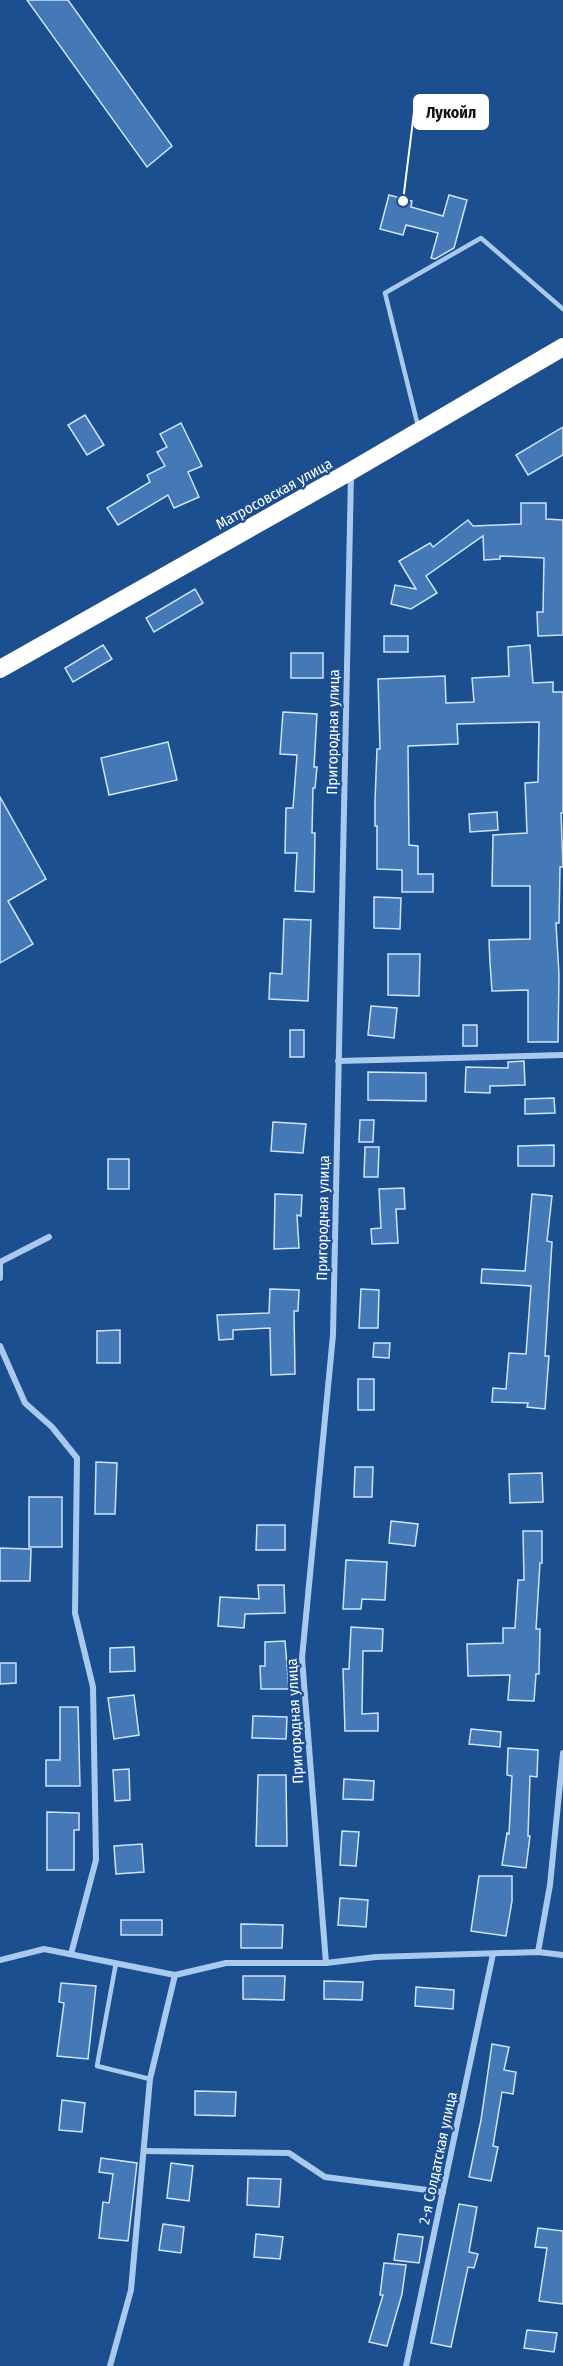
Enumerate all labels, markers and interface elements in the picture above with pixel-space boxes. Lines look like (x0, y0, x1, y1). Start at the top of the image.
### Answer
callout: Лукойл (414, 95, 488, 129)
text: Лукойл (426, 103, 476, 122)
street label: Матросовская улица (213, 455, 335, 533)
street label: Пригородная улица (323, 669, 343, 795)
street label: Пригородная улица (313, 1155, 333, 1281)
street label: Пригородная улица (283, 1658, 307, 1784)
street label: 2-я Солдатская улица (415, 2090, 461, 2226)

